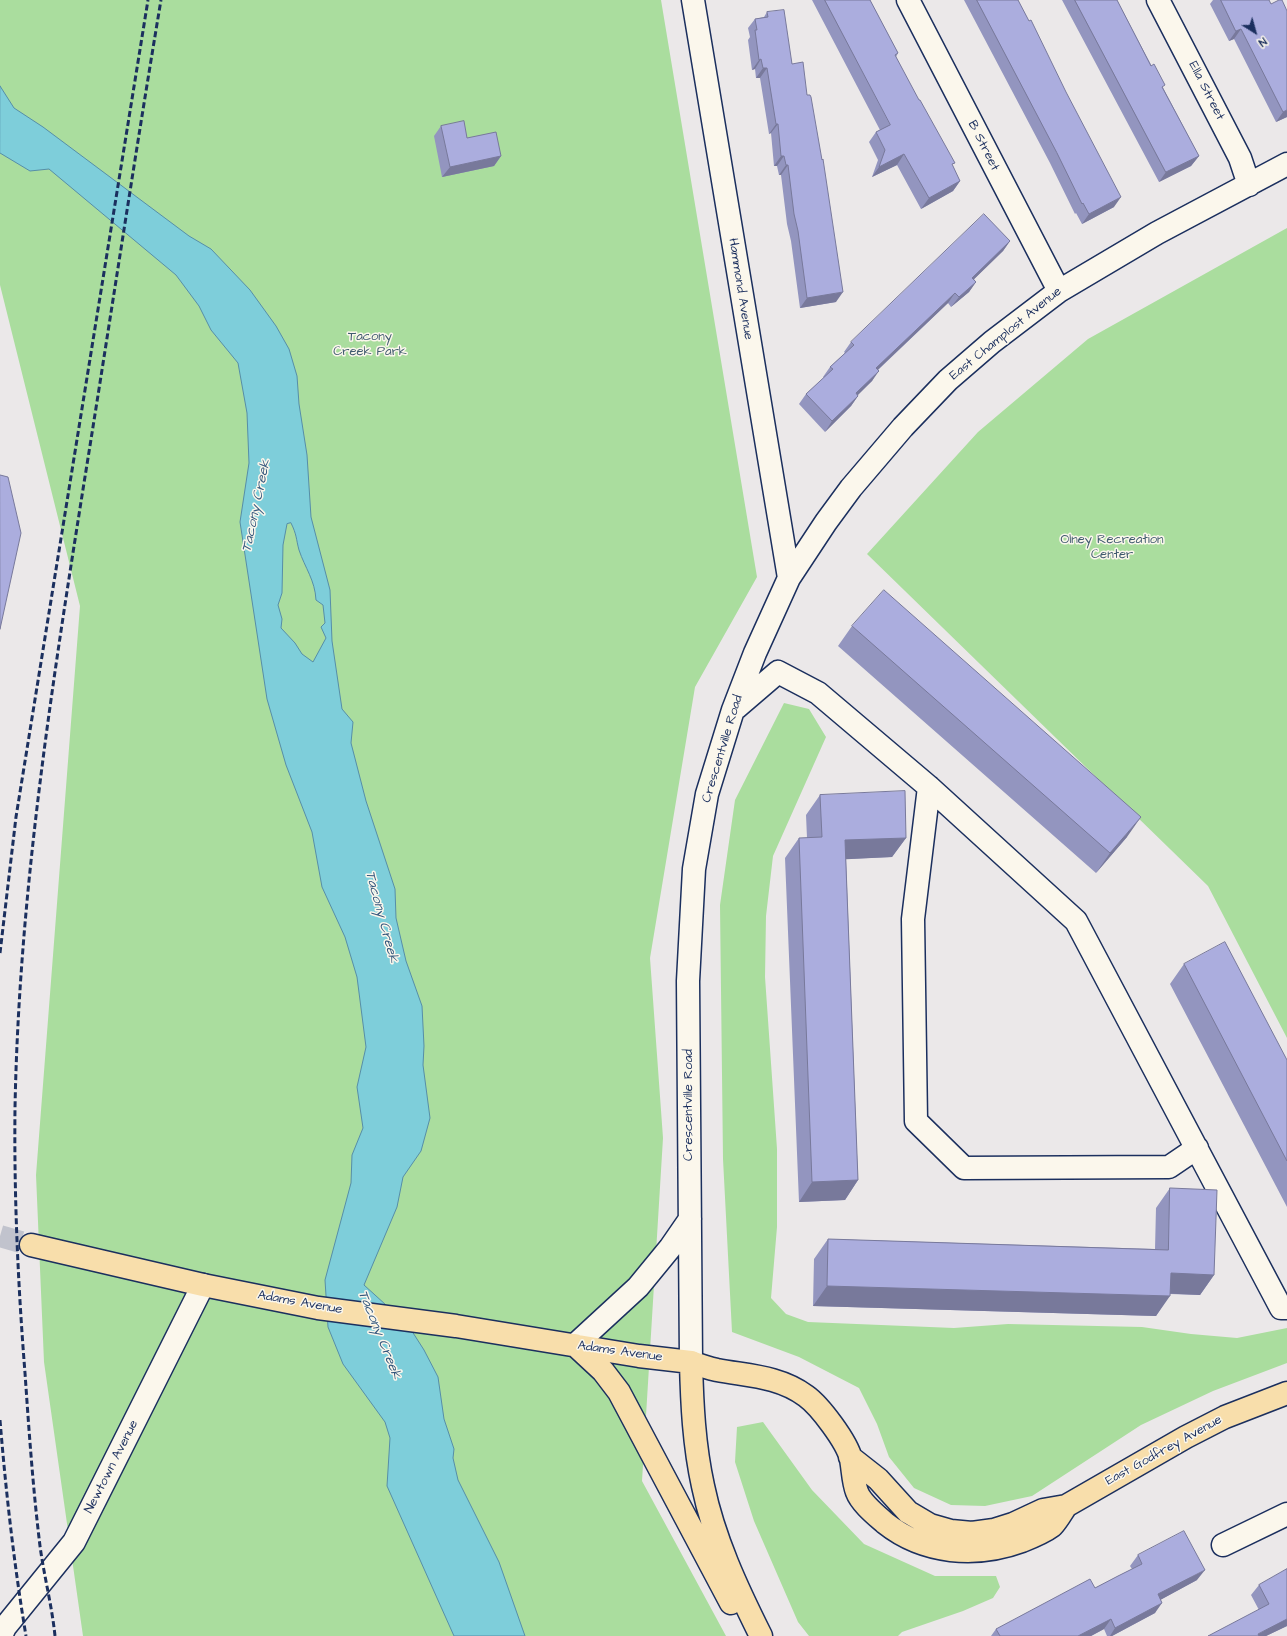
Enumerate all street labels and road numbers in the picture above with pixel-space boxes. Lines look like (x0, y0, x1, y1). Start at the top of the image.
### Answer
street label: Ella Street (1185, 59, 1227, 123)
street label: B Street (964, 118, 1002, 174)
street label: Hammond Avenue (724, 237, 756, 341)
street label: East Champlost Avenue (947, 284, 1065, 384)
street label: Crescentville Road (699, 693, 747, 805)
street label: Crescentville Road (681, 1049, 697, 1161)
street label: Adams Avenue (256, 1288, 344, 1318)
street label: Adams Avenue (576, 1338, 664, 1366)
street label: East Godfrey Avenue (1103, 1412, 1225, 1490)
street label: Newtown Avenue (82, 1418, 142, 1516)

